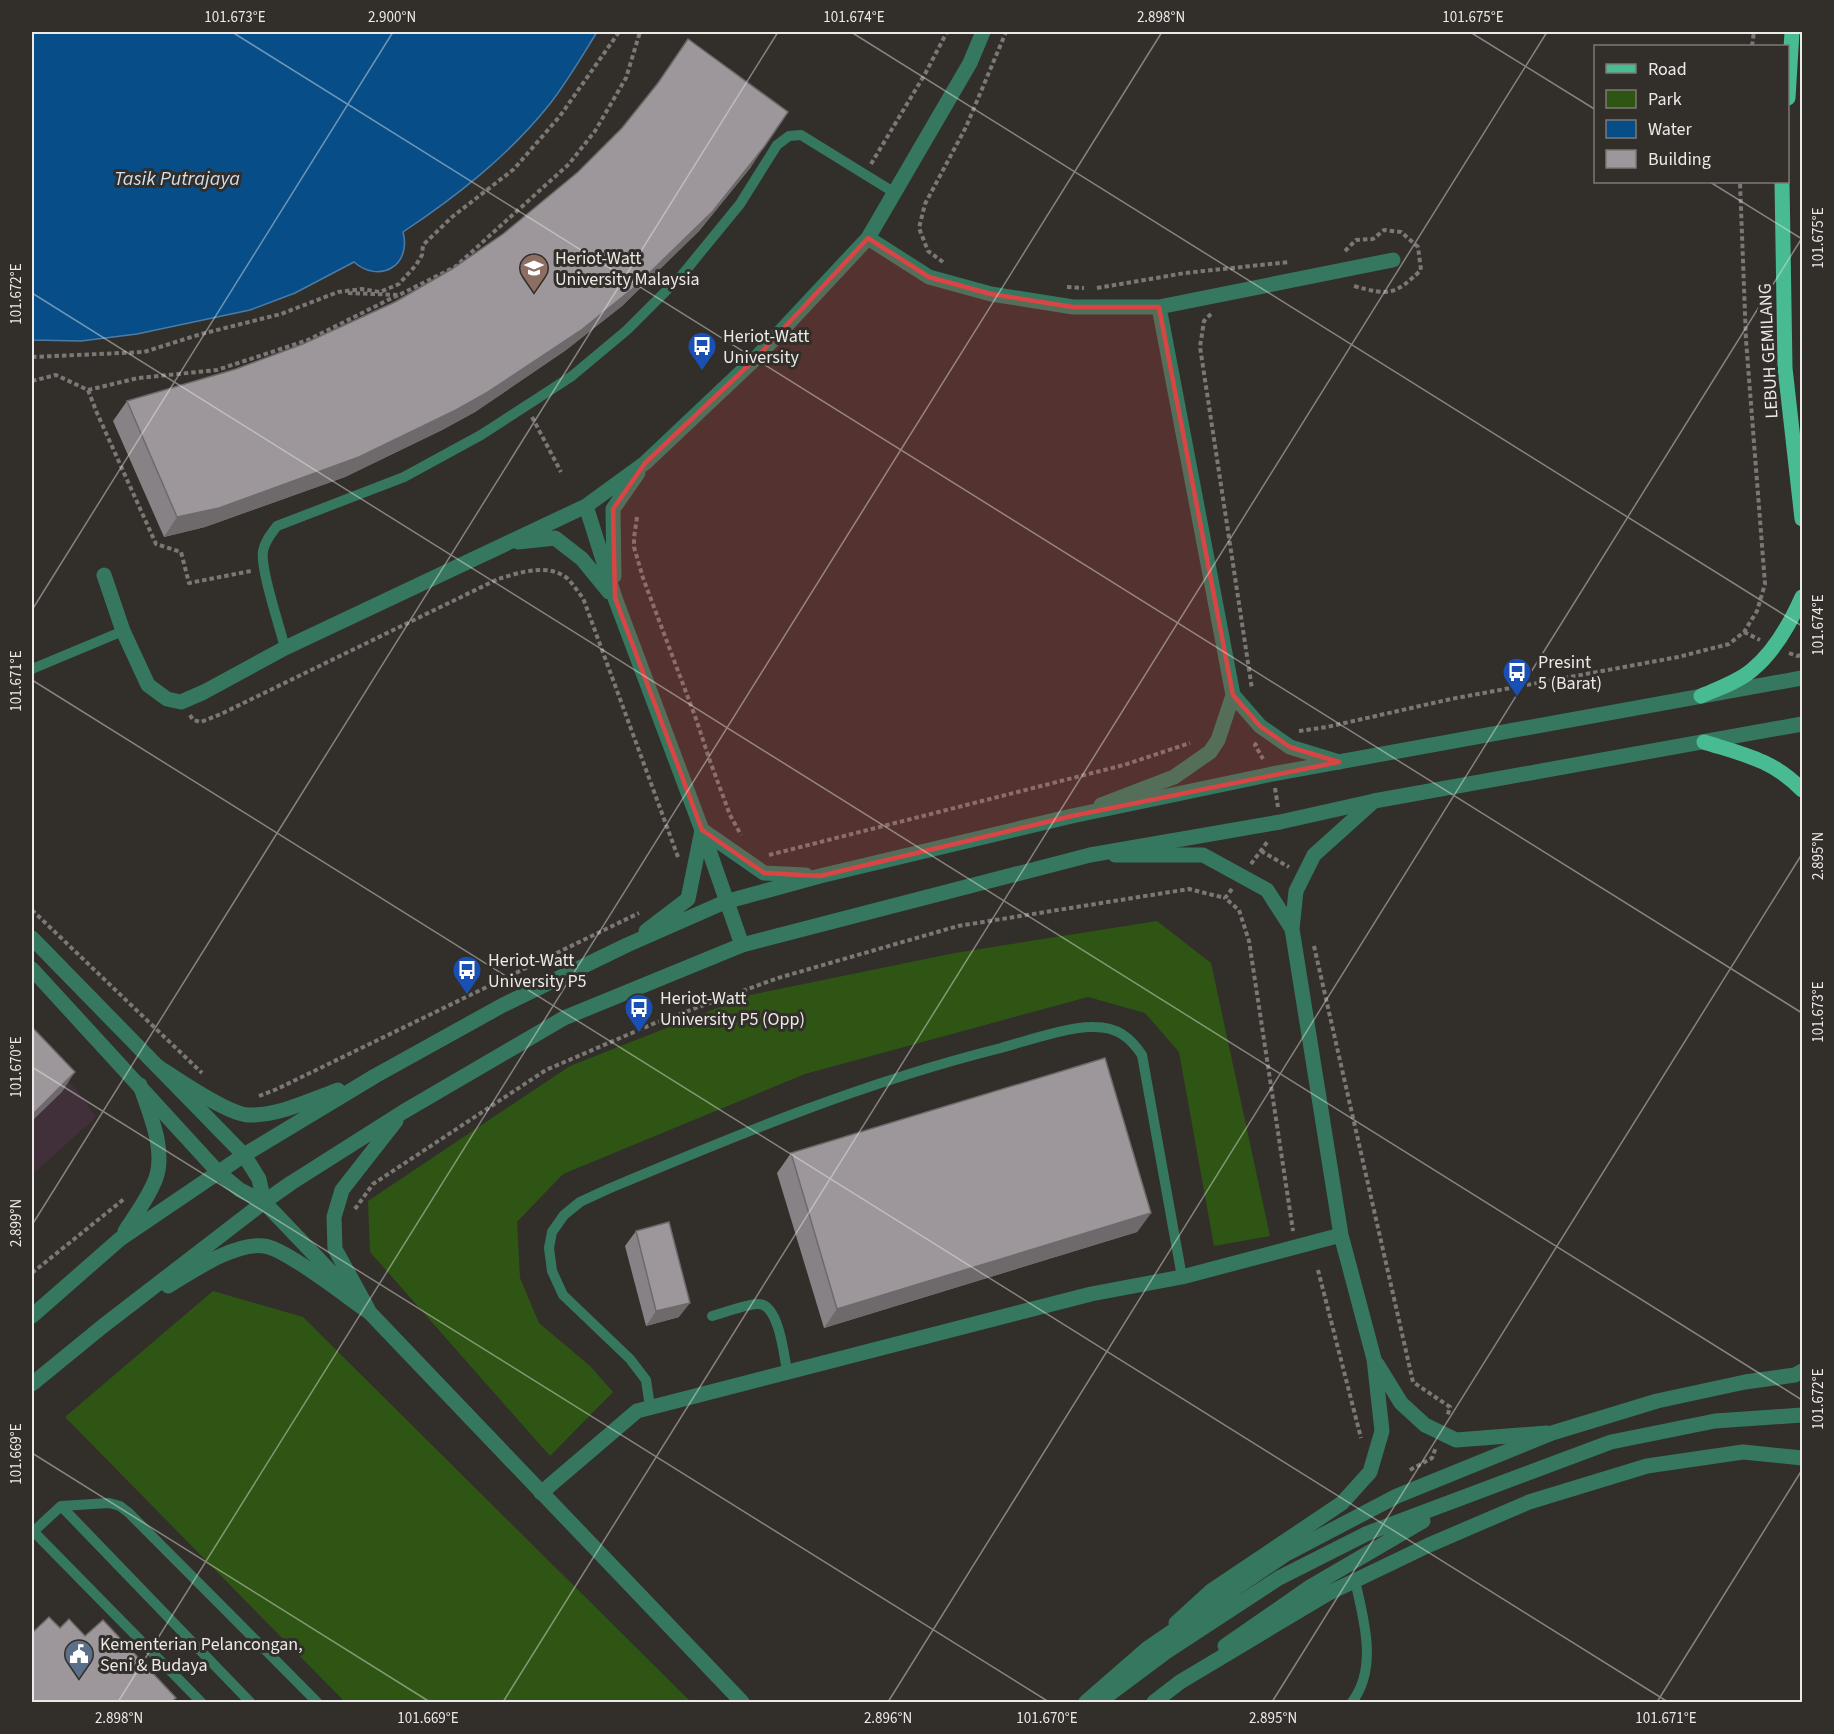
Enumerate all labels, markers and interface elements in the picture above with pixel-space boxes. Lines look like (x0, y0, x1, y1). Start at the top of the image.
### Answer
text: 101.673°E (204, 7, 266, 28)
text: 2.900°N (368, 7, 416, 28)
text: 101.674°E (823, 7, 885, 28)
text: 2.898°N (1137, 7, 1185, 28)
text: 101.675°E (1442, 7, 1504, 28)
legend (1594, 45, 1789, 183)
text: Road (1648, 57, 1687, 82)
text: Park (1648, 87, 1682, 112)
text: Water (1648, 117, 1692, 142)
text: Building (1648, 147, 1711, 172)
water label: Tasik Putrajaya (114, 165, 240, 193)
text: 101.675°E (1808, 207, 1829, 269)
place label: Heriot-Watt University Malaysia (555, 246, 700, 292)
school or university icon: Heriot-Watt University Malaysia (518, 252, 550, 294)
text: 101.672°E (6, 263, 27, 325)
street label: LEBUH GEMILANG (1752, 283, 1785, 419)
place label: Heriot-Watt University (723, 324, 809, 370)
bus stop icon: Heriot-Watt University (686, 330, 718, 372)
text: 101.674°E (1808, 594, 1829, 656)
text: 101.671°E (6, 650, 27, 712)
place label: Presint 5 (Barat) (1538, 650, 1602, 696)
bus stop icon: Presint 5 (Barat) (1501, 656, 1533, 698)
text: 2.895°N (1808, 832, 1829, 880)
place label: Heriot-Watt University P5 (488, 948, 587, 994)
bus stop icon: Heriot-Watt University P5 (451, 954, 483, 996)
text: 101.673°E (1808, 981, 1829, 1043)
place label: Heriot-Watt University P5 (Opp) (660, 986, 805, 1032)
bus stop icon: Heriot-Watt University P5 (Opp) (623, 992, 655, 1034)
text: 101.670°E (6, 1036, 27, 1098)
text: 2.899°N (6, 1199, 27, 1247)
text: 101.672°E (1808, 1368, 1829, 1430)
text: 101.669°E (6, 1423, 27, 1485)
place label: Kementerian Pelancongan, Seni & Budaya (100, 1632, 303, 1678)
public building icon: Kementerian Pelancongan, Seni & Budaya (63, 1638, 95, 1680)
text: 2.898°N (95, 1708, 143, 1729)
text: 101.669°E (397, 1708, 459, 1729)
text: 2.896°N (864, 1708, 912, 1729)
text: 101.670°E (1016, 1708, 1078, 1729)
text: 2.895°N (1249, 1708, 1297, 1729)
text: 101.671°E (1635, 1708, 1697, 1729)

